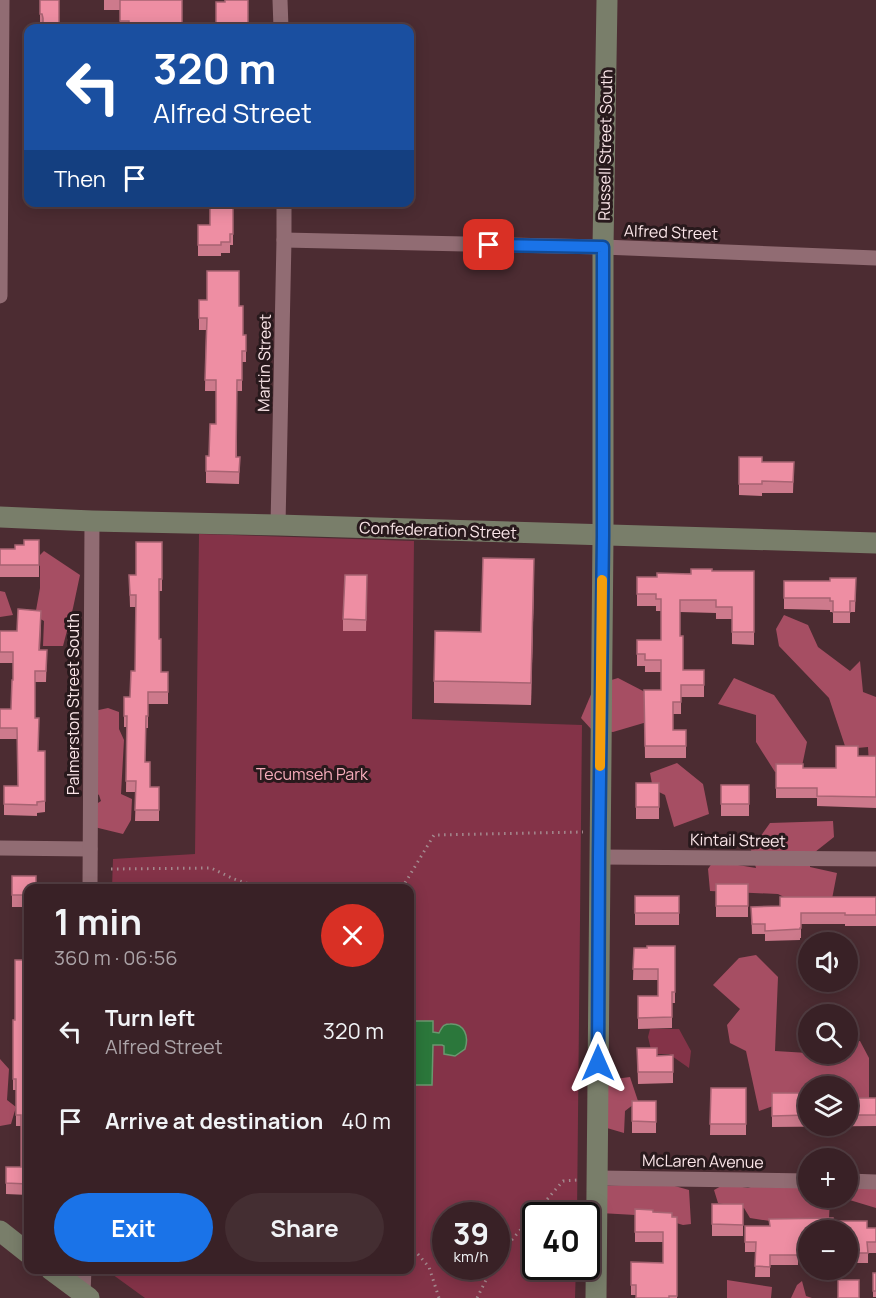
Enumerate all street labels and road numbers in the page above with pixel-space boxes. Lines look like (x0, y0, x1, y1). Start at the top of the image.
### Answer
street label: Russell Street South (593, 69, 617, 221)
street label: Alfred Street (624, 219, 718, 245)
street label: Martin Street (252, 314, 276, 412)
street label: Confederation Street (359, 516, 517, 544)
street label: Palmerston Street South (62, 613, 84, 795)
street label: Kintail Street (690, 828, 786, 852)
street label: McLaren Avenue (642, 1149, 764, 1173)

